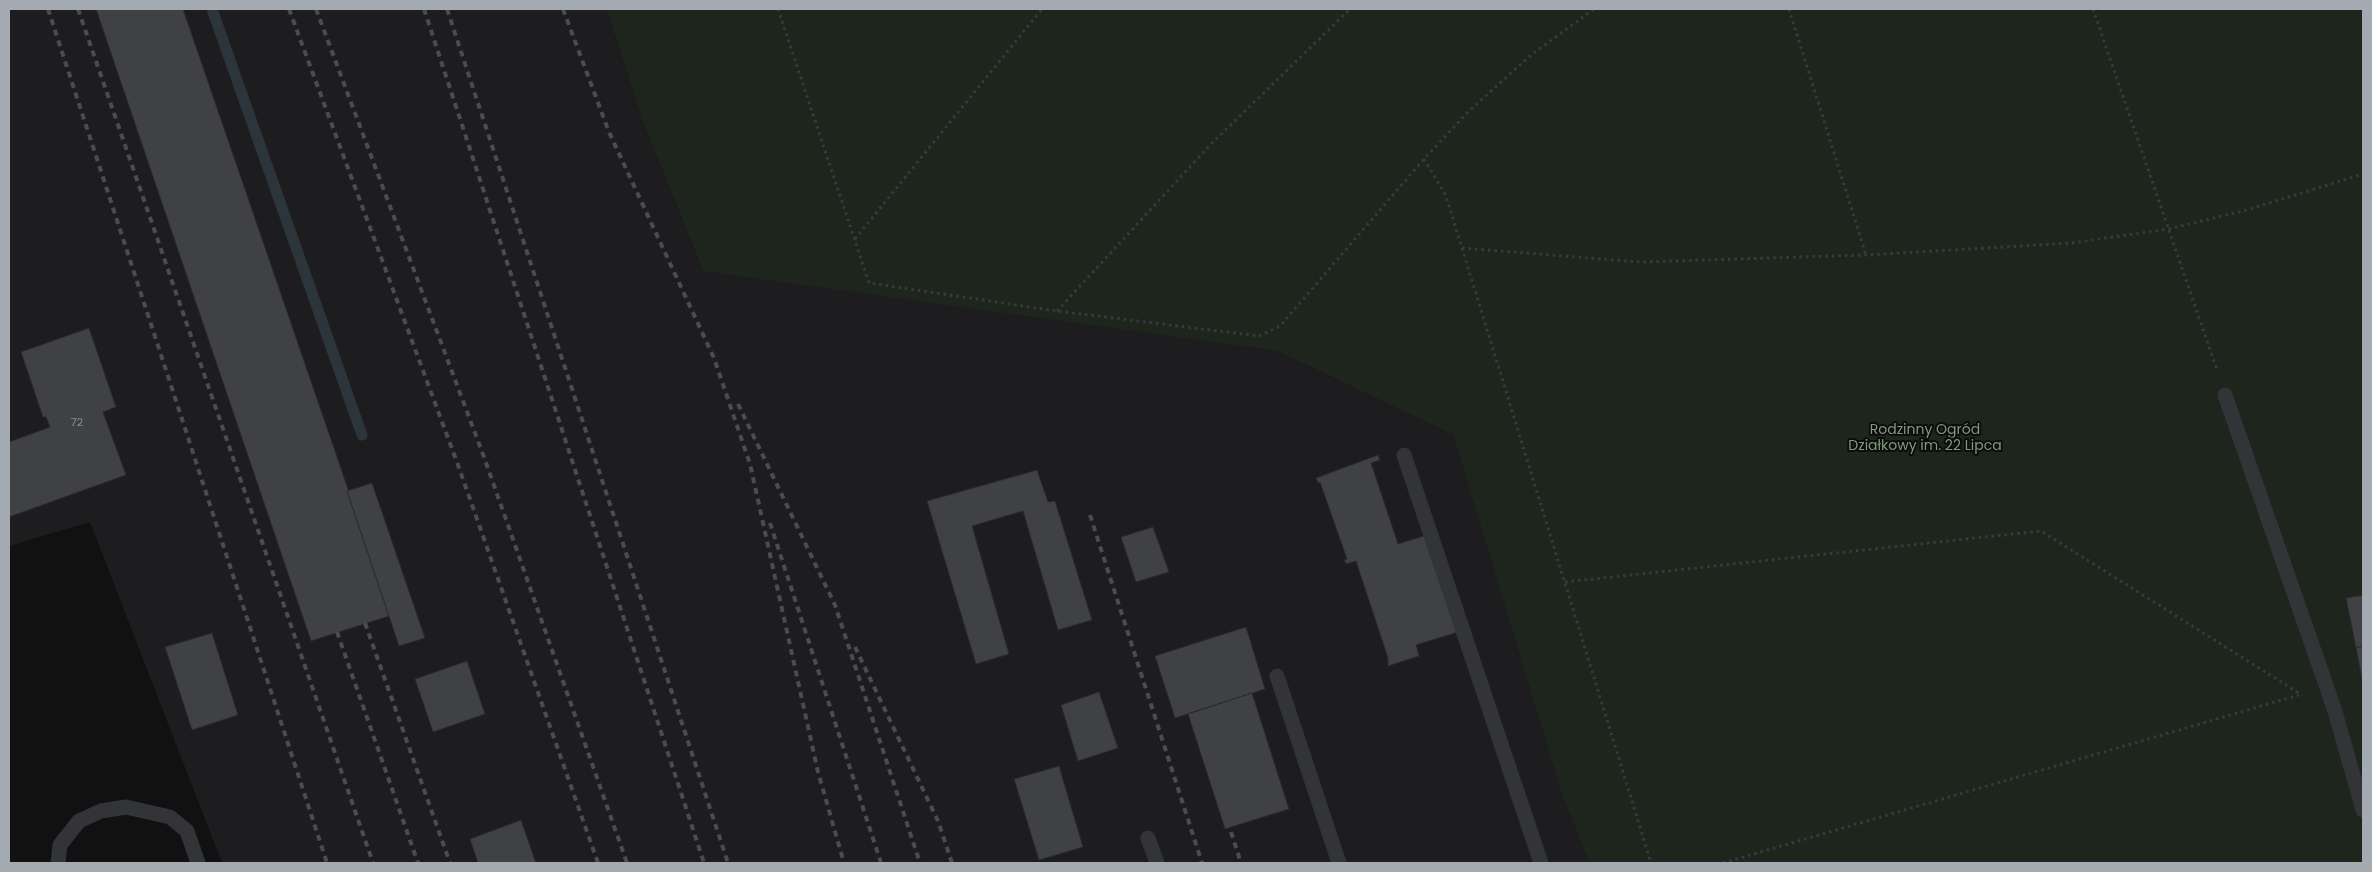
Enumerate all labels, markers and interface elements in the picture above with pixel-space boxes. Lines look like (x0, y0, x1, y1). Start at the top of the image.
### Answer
house number: 72 (71, 414, 83, 430)
park label: Rodzinny Ogród Działkowy im. 22 Lipca (1848, 419, 2002, 455)

